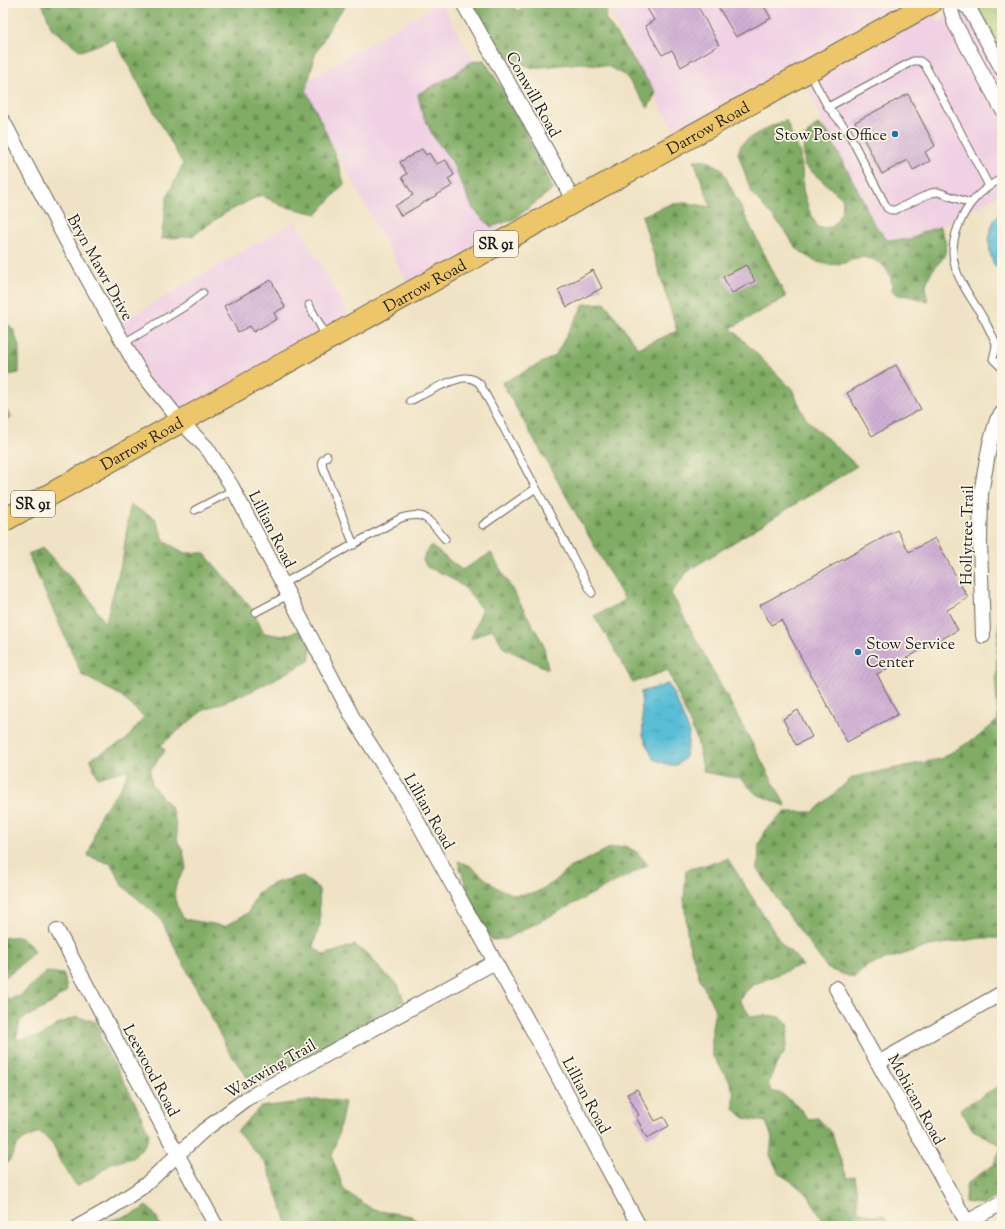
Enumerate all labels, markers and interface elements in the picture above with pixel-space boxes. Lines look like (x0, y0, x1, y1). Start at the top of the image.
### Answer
street label: Conwill Road (499, 48, 565, 142)
street label: Darrow Road (663, 97, 754, 162)
place label: Stow Post Office (775, 125, 887, 148)
marker: Stow Post Office (890, 129, 900, 139)
street label: Bryn Mawr Drive (60, 211, 138, 326)
road number: SR 91 (474, 231, 518, 257)
street label: Darrow Road (380, 255, 471, 320)
street label: Darrow Road (97, 413, 188, 478)
street label: Hollytree Trail (956, 484, 981, 585)
street label: Lillian Road (241, 488, 300, 573)
road number: SR 91 (11, 491, 55, 517)
place label: Stow Service Center (866, 634, 955, 675)
marker: Stow Service Center (853, 647, 863, 657)
street label: Lillian Road (397, 770, 459, 854)
street label: Leewood Road (116, 1021, 184, 1121)
street label: Waxwing Trail (221, 1034, 322, 1106)
street label: Mohican Road (880, 1051, 949, 1150)
street label: Lillian Road (555, 1054, 615, 1139)

